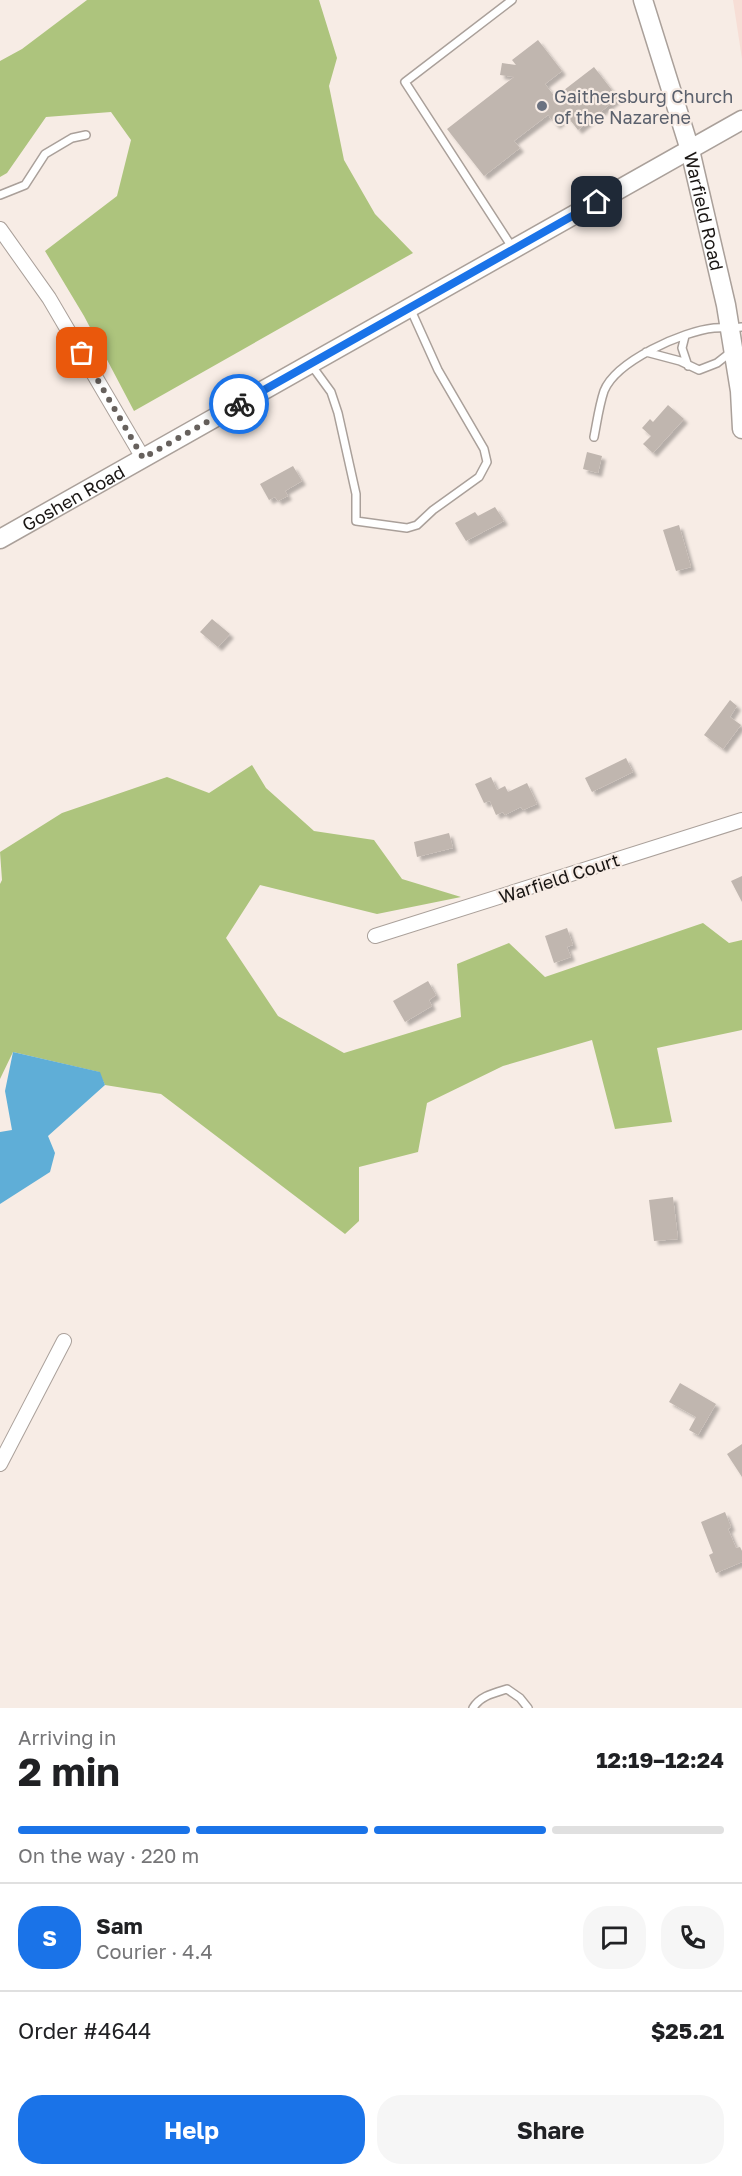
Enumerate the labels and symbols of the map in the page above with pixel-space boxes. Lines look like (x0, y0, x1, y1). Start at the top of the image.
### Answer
place label: Gaithersburg Church of the Nazarene (554, 85, 733, 128)
marker: Gaithersburg Church of the Nazarene (535, 99, 549, 113)
street label: Warfield Road (680, 150, 729, 273)
pin (571, 176, 622, 227)
pin (56, 327, 107, 378)
courier (209, 374, 269, 434)
street label: Goshen Road (18, 460, 128, 535)
street label: Warfield Court (496, 848, 622, 908)

